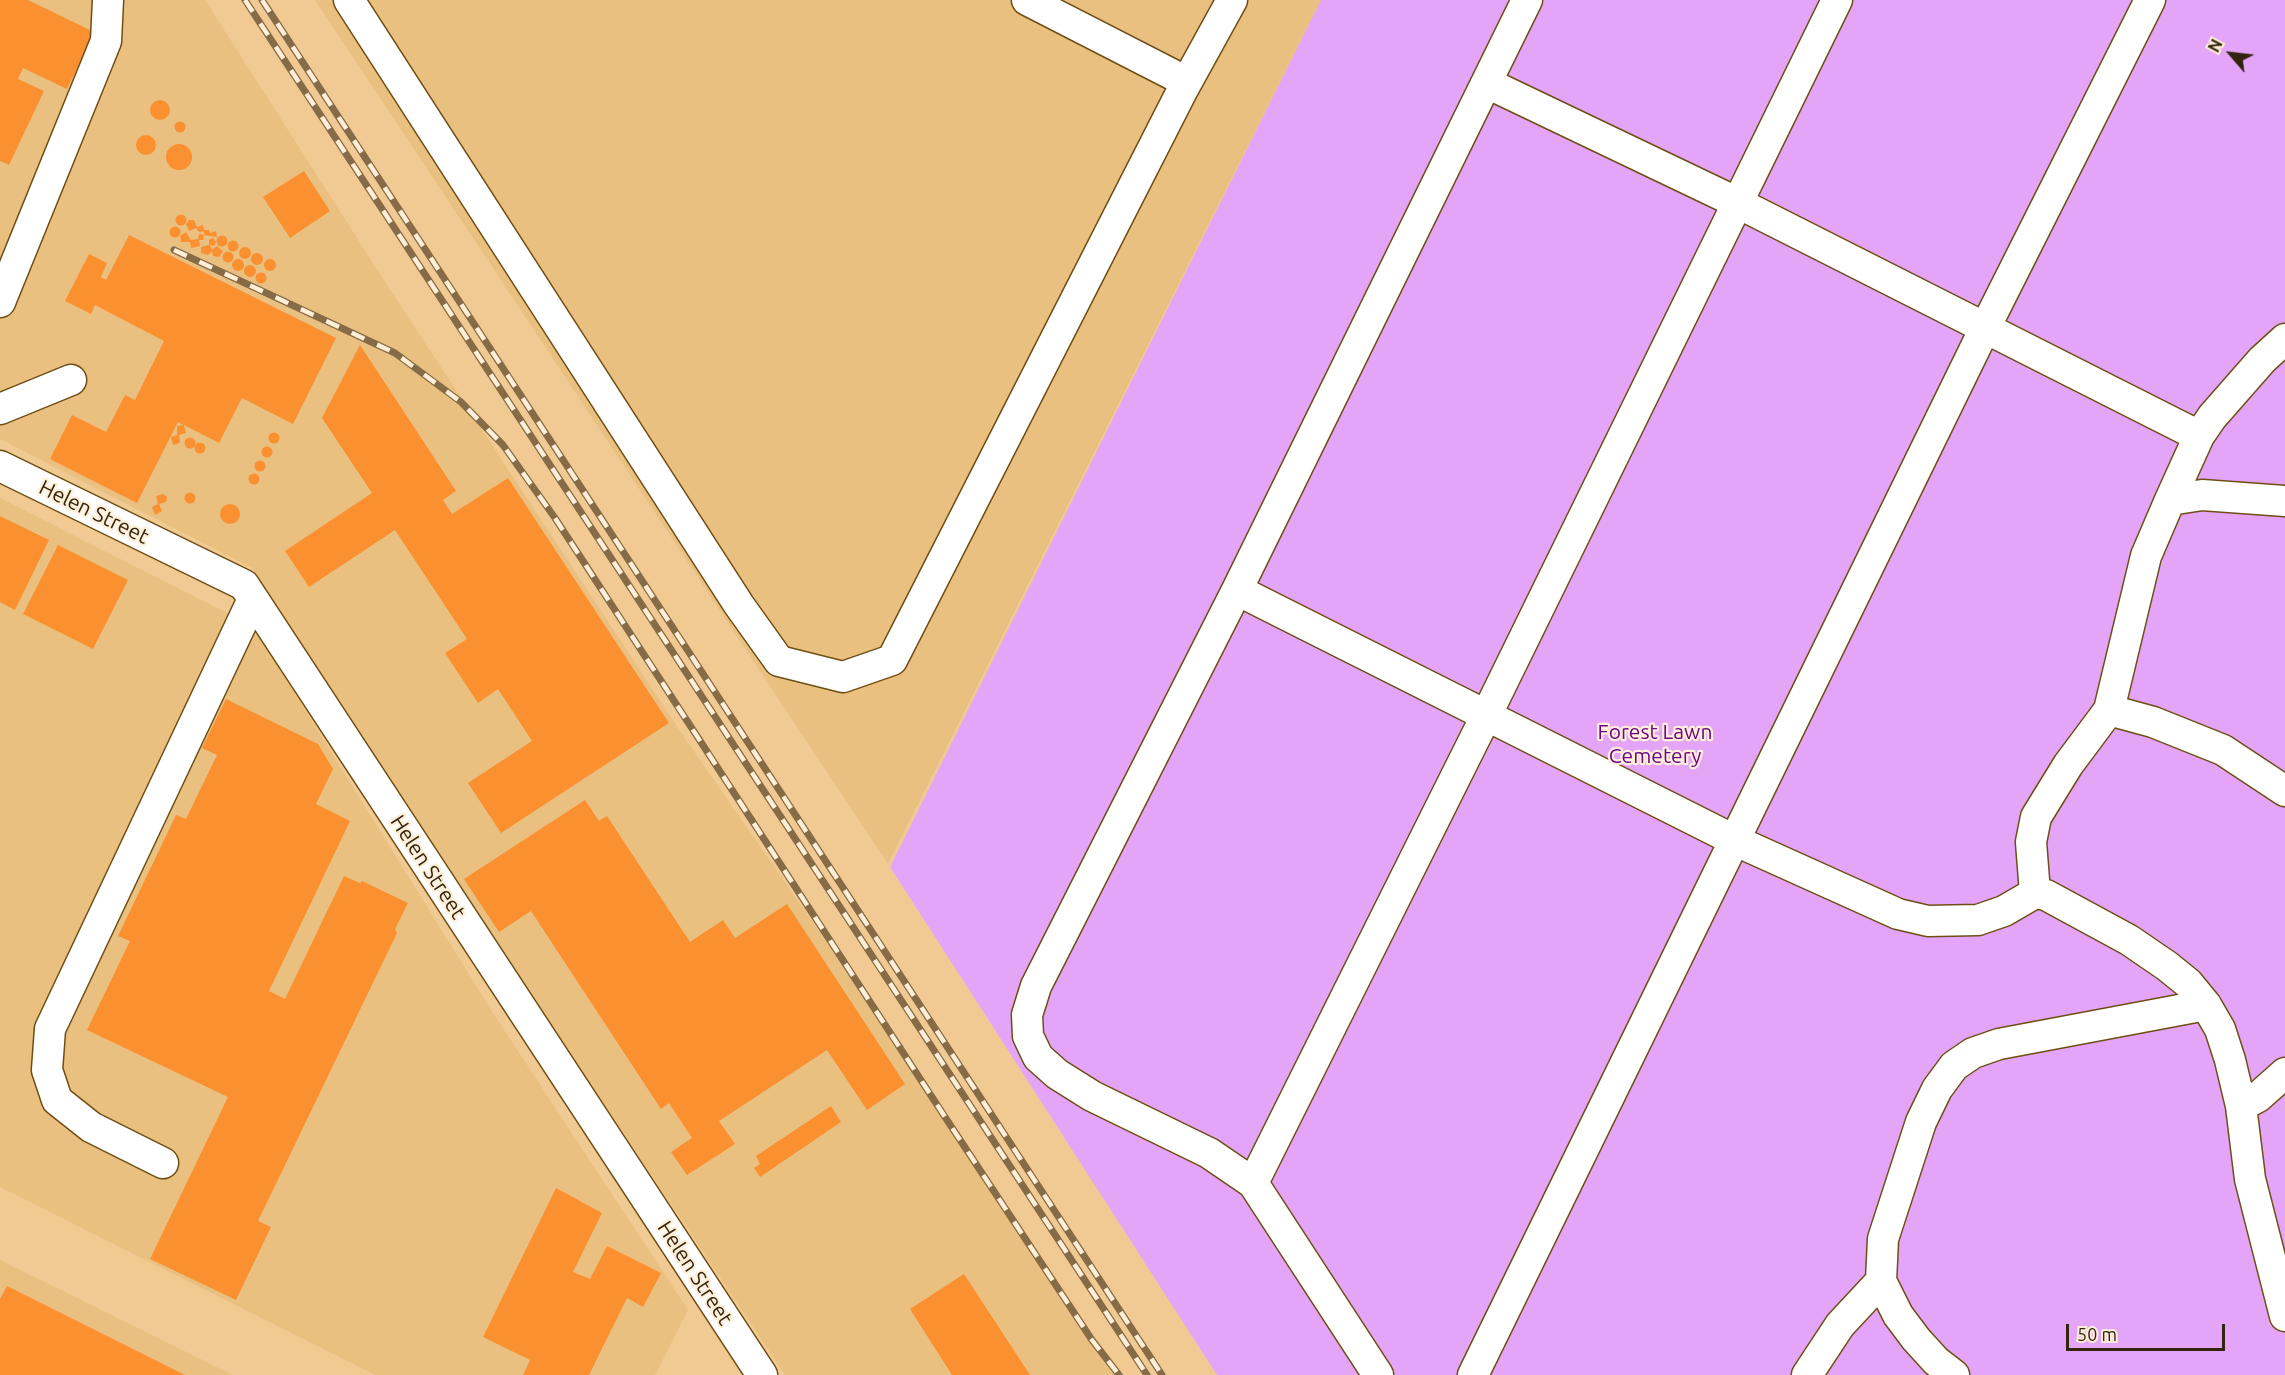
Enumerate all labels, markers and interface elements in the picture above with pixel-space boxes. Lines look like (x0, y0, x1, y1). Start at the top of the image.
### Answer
north arrow (2201, 24, 2261, 84)
text: N (2204, 36, 2226, 55)
street label: Helen Street (35, 475, 153, 549)
park label: Forest Lawn Cemetery (1598, 719, 1712, 769)
street label: Helen Street (385, 810, 471, 924)
street label: Helen Street (652, 1216, 738, 1330)
scale bar (2069, 1312, 2228, 1350)
text: 50 m (2077, 1324, 2117, 1344)

